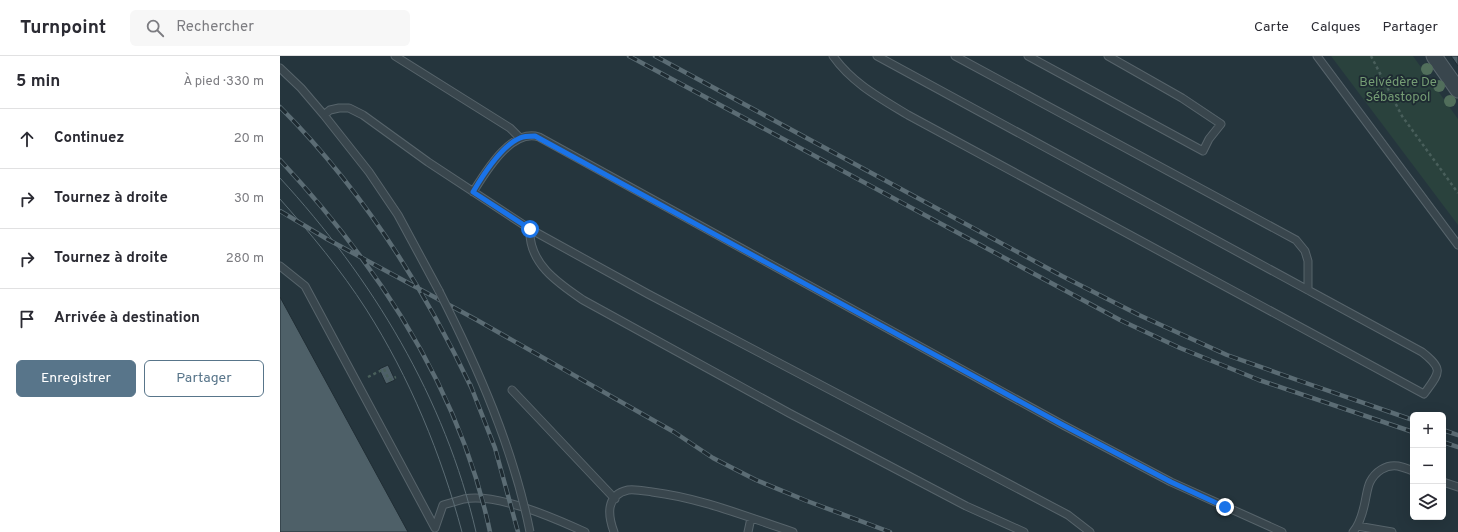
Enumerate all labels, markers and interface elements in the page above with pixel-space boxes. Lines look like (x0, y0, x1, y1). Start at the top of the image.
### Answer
search box (130, 10, 410, 46)
text: Turnpoint (20, 16, 106, 40)
icon: search (144, 17, 166, 39)
text: Rechercher (176, 18, 254, 37)
text: Carte (1254, 19, 1289, 36)
text: Calques (1311, 19, 1361, 36)
text: Partager (1383, 19, 1438, 36)
text: 5 min (16, 71, 60, 93)
text: À pied · 330 m (183, 74, 264, 90)
park label: Belvédère De Sébastopol (1359, 75, 1437, 106)
icon: ahead (16, 128, 38, 150)
text: Continuez (54, 129, 124, 148)
text: 20 m (234, 131, 264, 147)
icon: right (16, 188, 38, 210)
text: Tournez à droite (54, 189, 168, 208)
text: 30 m (234, 191, 264, 207)
route start (521, 220, 539, 238)
icon: right (16, 248, 38, 270)
text: Tournez à droite (54, 249, 168, 268)
text: 280 m (226, 251, 264, 267)
icon: arrive (16, 308, 38, 330)
text: Arrivée à destination (54, 309, 200, 328)
button: Enregistrer (16, 360, 136, 397)
button: Partager (144, 360, 264, 397)
map controls (1410, 412, 1446, 520)
button: + (1410, 412, 1446, 448)
button: − (1410, 448, 1446, 484)
button: layers (1410, 484, 1446, 520)
route end (1216, 498, 1234, 516)

